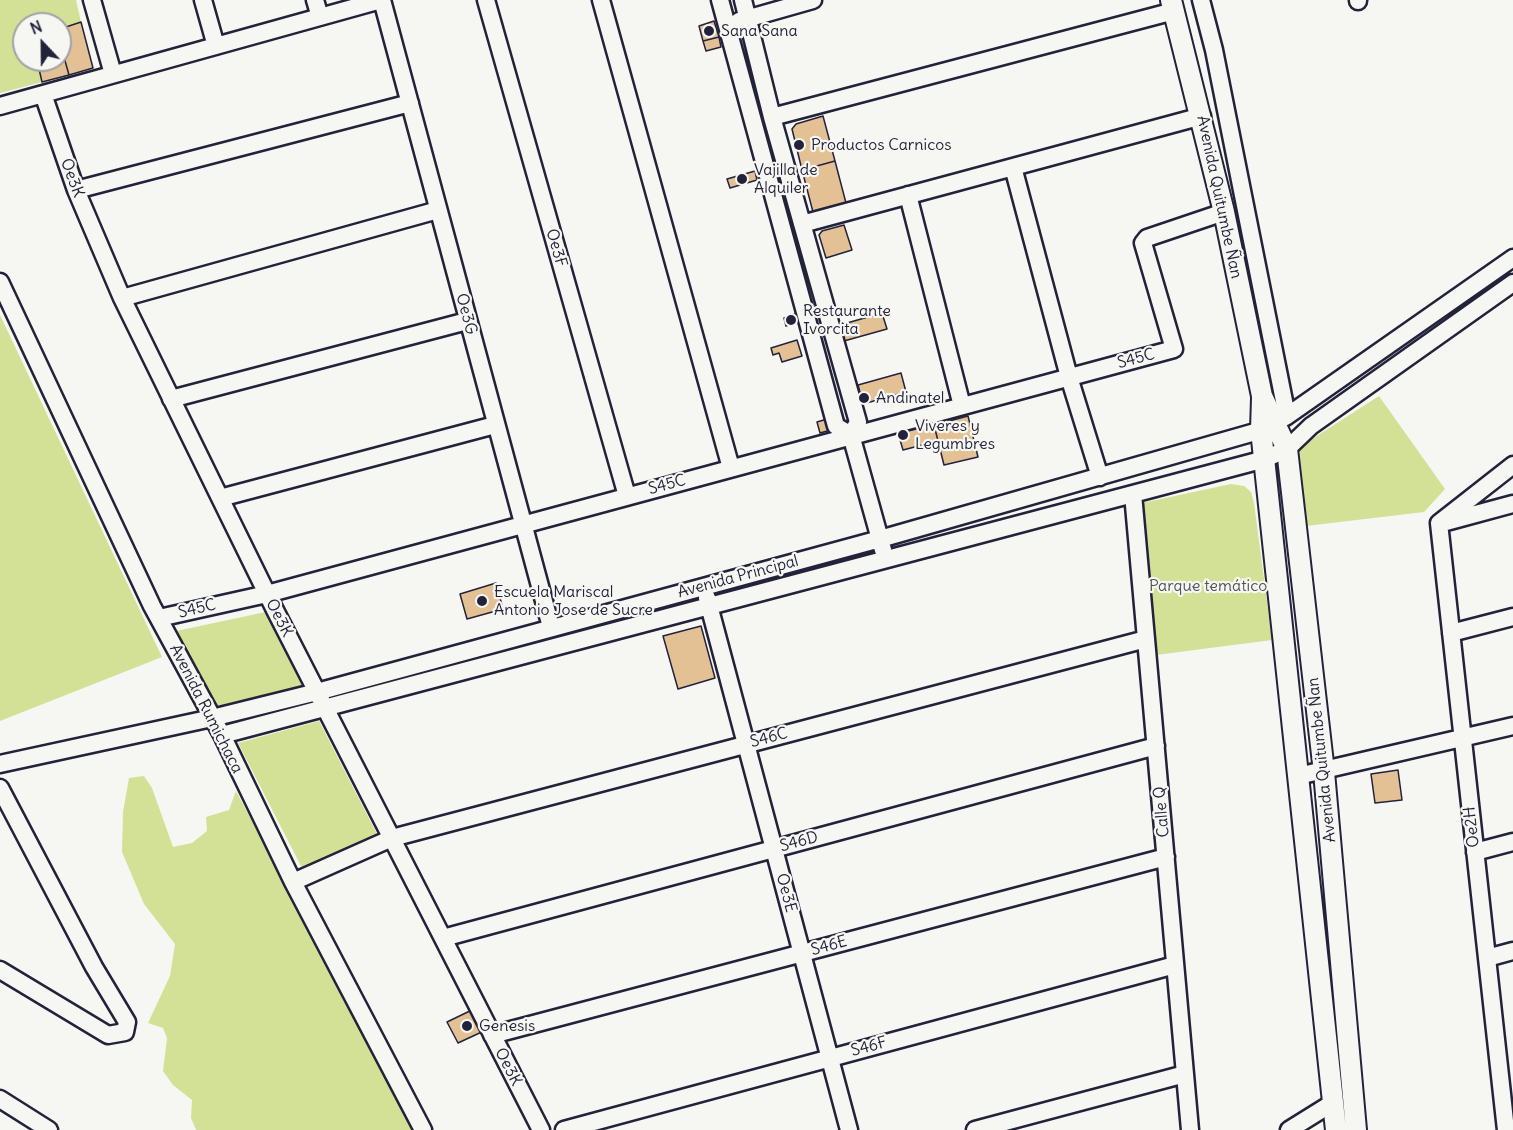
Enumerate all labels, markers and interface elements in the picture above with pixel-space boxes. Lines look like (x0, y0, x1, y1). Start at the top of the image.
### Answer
north arrow (12, 12, 72, 72)
text: N (27, 16, 45, 39)
place label: Sana Sana (721, 21, 798, 41)
marker: Sana Sana (702, 24, 716, 38)
street label: Avenida Quitumbe Ñan (1192, 114, 1246, 280)
place label: Productos Carnicos (811, 135, 951, 155)
marker: Productos Carnicos (792, 138, 806, 152)
street label: Oe3K (56, 156, 88, 200)
place label: Vajilla de Alquiler (754, 160, 818, 198)
marker: Vajilla de Alquiler (735, 172, 749, 186)
street label: Oe3F (541, 227, 571, 269)
street label: Oe3G (451, 291, 481, 337)
place label: Restaurante Ivorcita (803, 301, 891, 339)
marker: Restaurante Ivorcita (784, 313, 798, 327)
street label: S45C (1115, 345, 1157, 373)
place label: Andinatel (876, 388, 944, 408)
marker: Andinatel (857, 391, 871, 405)
place label: Viveres y Legumbres (915, 416, 995, 454)
marker: Viveres y Legumbres (896, 428, 910, 442)
street label: S45C (646, 471, 688, 499)
street label: Avenida Principal (675, 552, 801, 602)
park label: Parque temático (1149, 576, 1267, 596)
place label: Escuela Mariscal Antonio Jose de Sucre (494, 582, 653, 620)
marker: Escuela Mariscal Antonio Jose de Sucre (475, 594, 489, 608)
street label: S45C (176, 595, 218, 623)
street label: Oe3K (261, 596, 297, 640)
street label: Avenida Rumichaca (165, 641, 247, 777)
street label: Avenida Quitumbe Ñan (1304, 676, 1340, 844)
street label: S46C (748, 724, 790, 752)
street label: Calle Q (1150, 786, 1174, 838)
street label: Oe2H (1460, 805, 1484, 849)
street label: S46D (778, 828, 820, 856)
street label: Oe3E (772, 871, 800, 915)
street label: S46E (809, 932, 849, 960)
place label: Genesis (479, 1016, 535, 1036)
marker: Genesis (460, 1019, 474, 1033)
street label: S46F (849, 1033, 889, 1061)
street label: Oe3K (490, 1045, 526, 1089)

